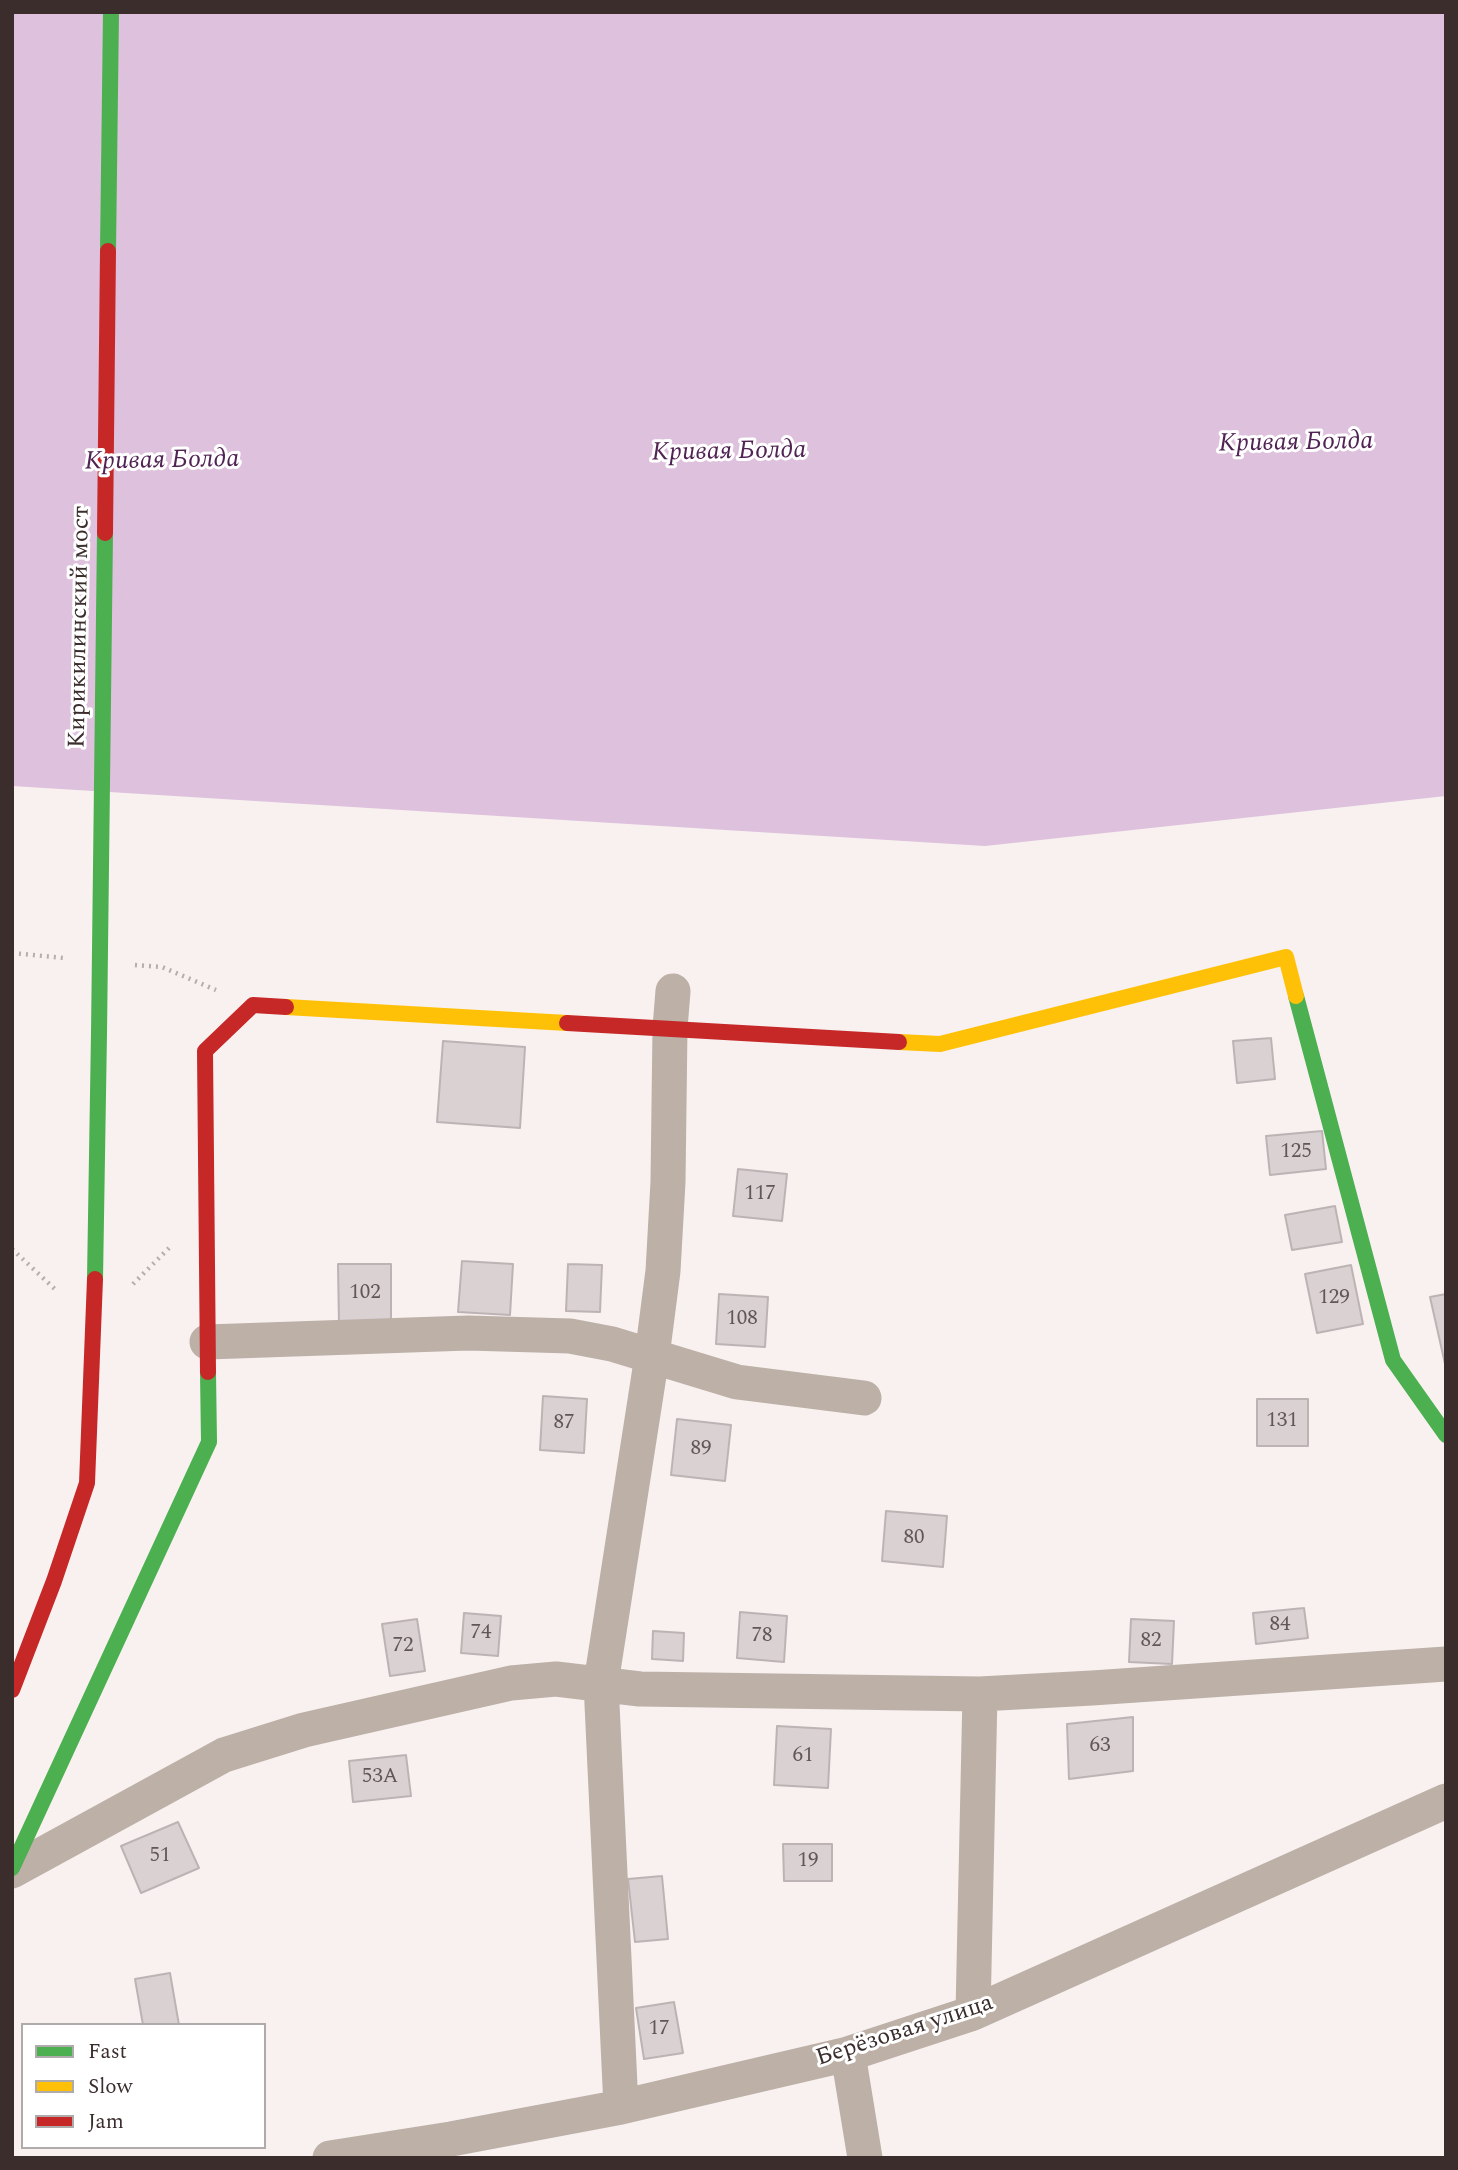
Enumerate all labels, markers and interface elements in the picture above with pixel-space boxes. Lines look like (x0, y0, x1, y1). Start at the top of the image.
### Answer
water label: Кривая Болда (1218, 427, 1374, 461)
water label: Кривая Болда (651, 436, 807, 470)
water label: Кривая Болда (84, 445, 240, 479)
street label: Кирикилинский мост (64, 506, 98, 748)
house number: 125 (1280, 1140, 1312, 1166)
house number: 117 (744, 1182, 776, 1208)
house number: 102 (349, 1281, 381, 1307)
house number: 129 (1318, 1286, 1350, 1312)
house number: 108 (726, 1307, 758, 1333)
house number: 131 (1266, 1409, 1298, 1435)
house number: 87 (554, 1411, 574, 1437)
house number: 89 (691, 1437, 711, 1463)
house number: 80 (904, 1526, 924, 1552)
house number: 84 (1270, 1613, 1290, 1639)
house number: 74 (471, 1621, 491, 1647)
house number: 78 (752, 1624, 772, 1650)
house number: 82 (1141, 1629, 1161, 1655)
house number: 72 (393, 1634, 413, 1660)
house number: 63 (1090, 1734, 1110, 1760)
house number: 61 (793, 1744, 813, 1770)
house number: 53А (362, 1765, 398, 1791)
house number: 51 (150, 1844, 170, 1870)
house number: 19 (798, 1849, 818, 1875)
street label: Берёзовая улица (813, 1990, 997, 2074)
house number: 17 (649, 2017, 669, 2043)
legend (21, 2023, 266, 2149)
text: Fast (88, 2036, 127, 2068)
text: Slow (88, 2071, 132, 2103)
text: Jam (88, 2106, 124, 2138)

